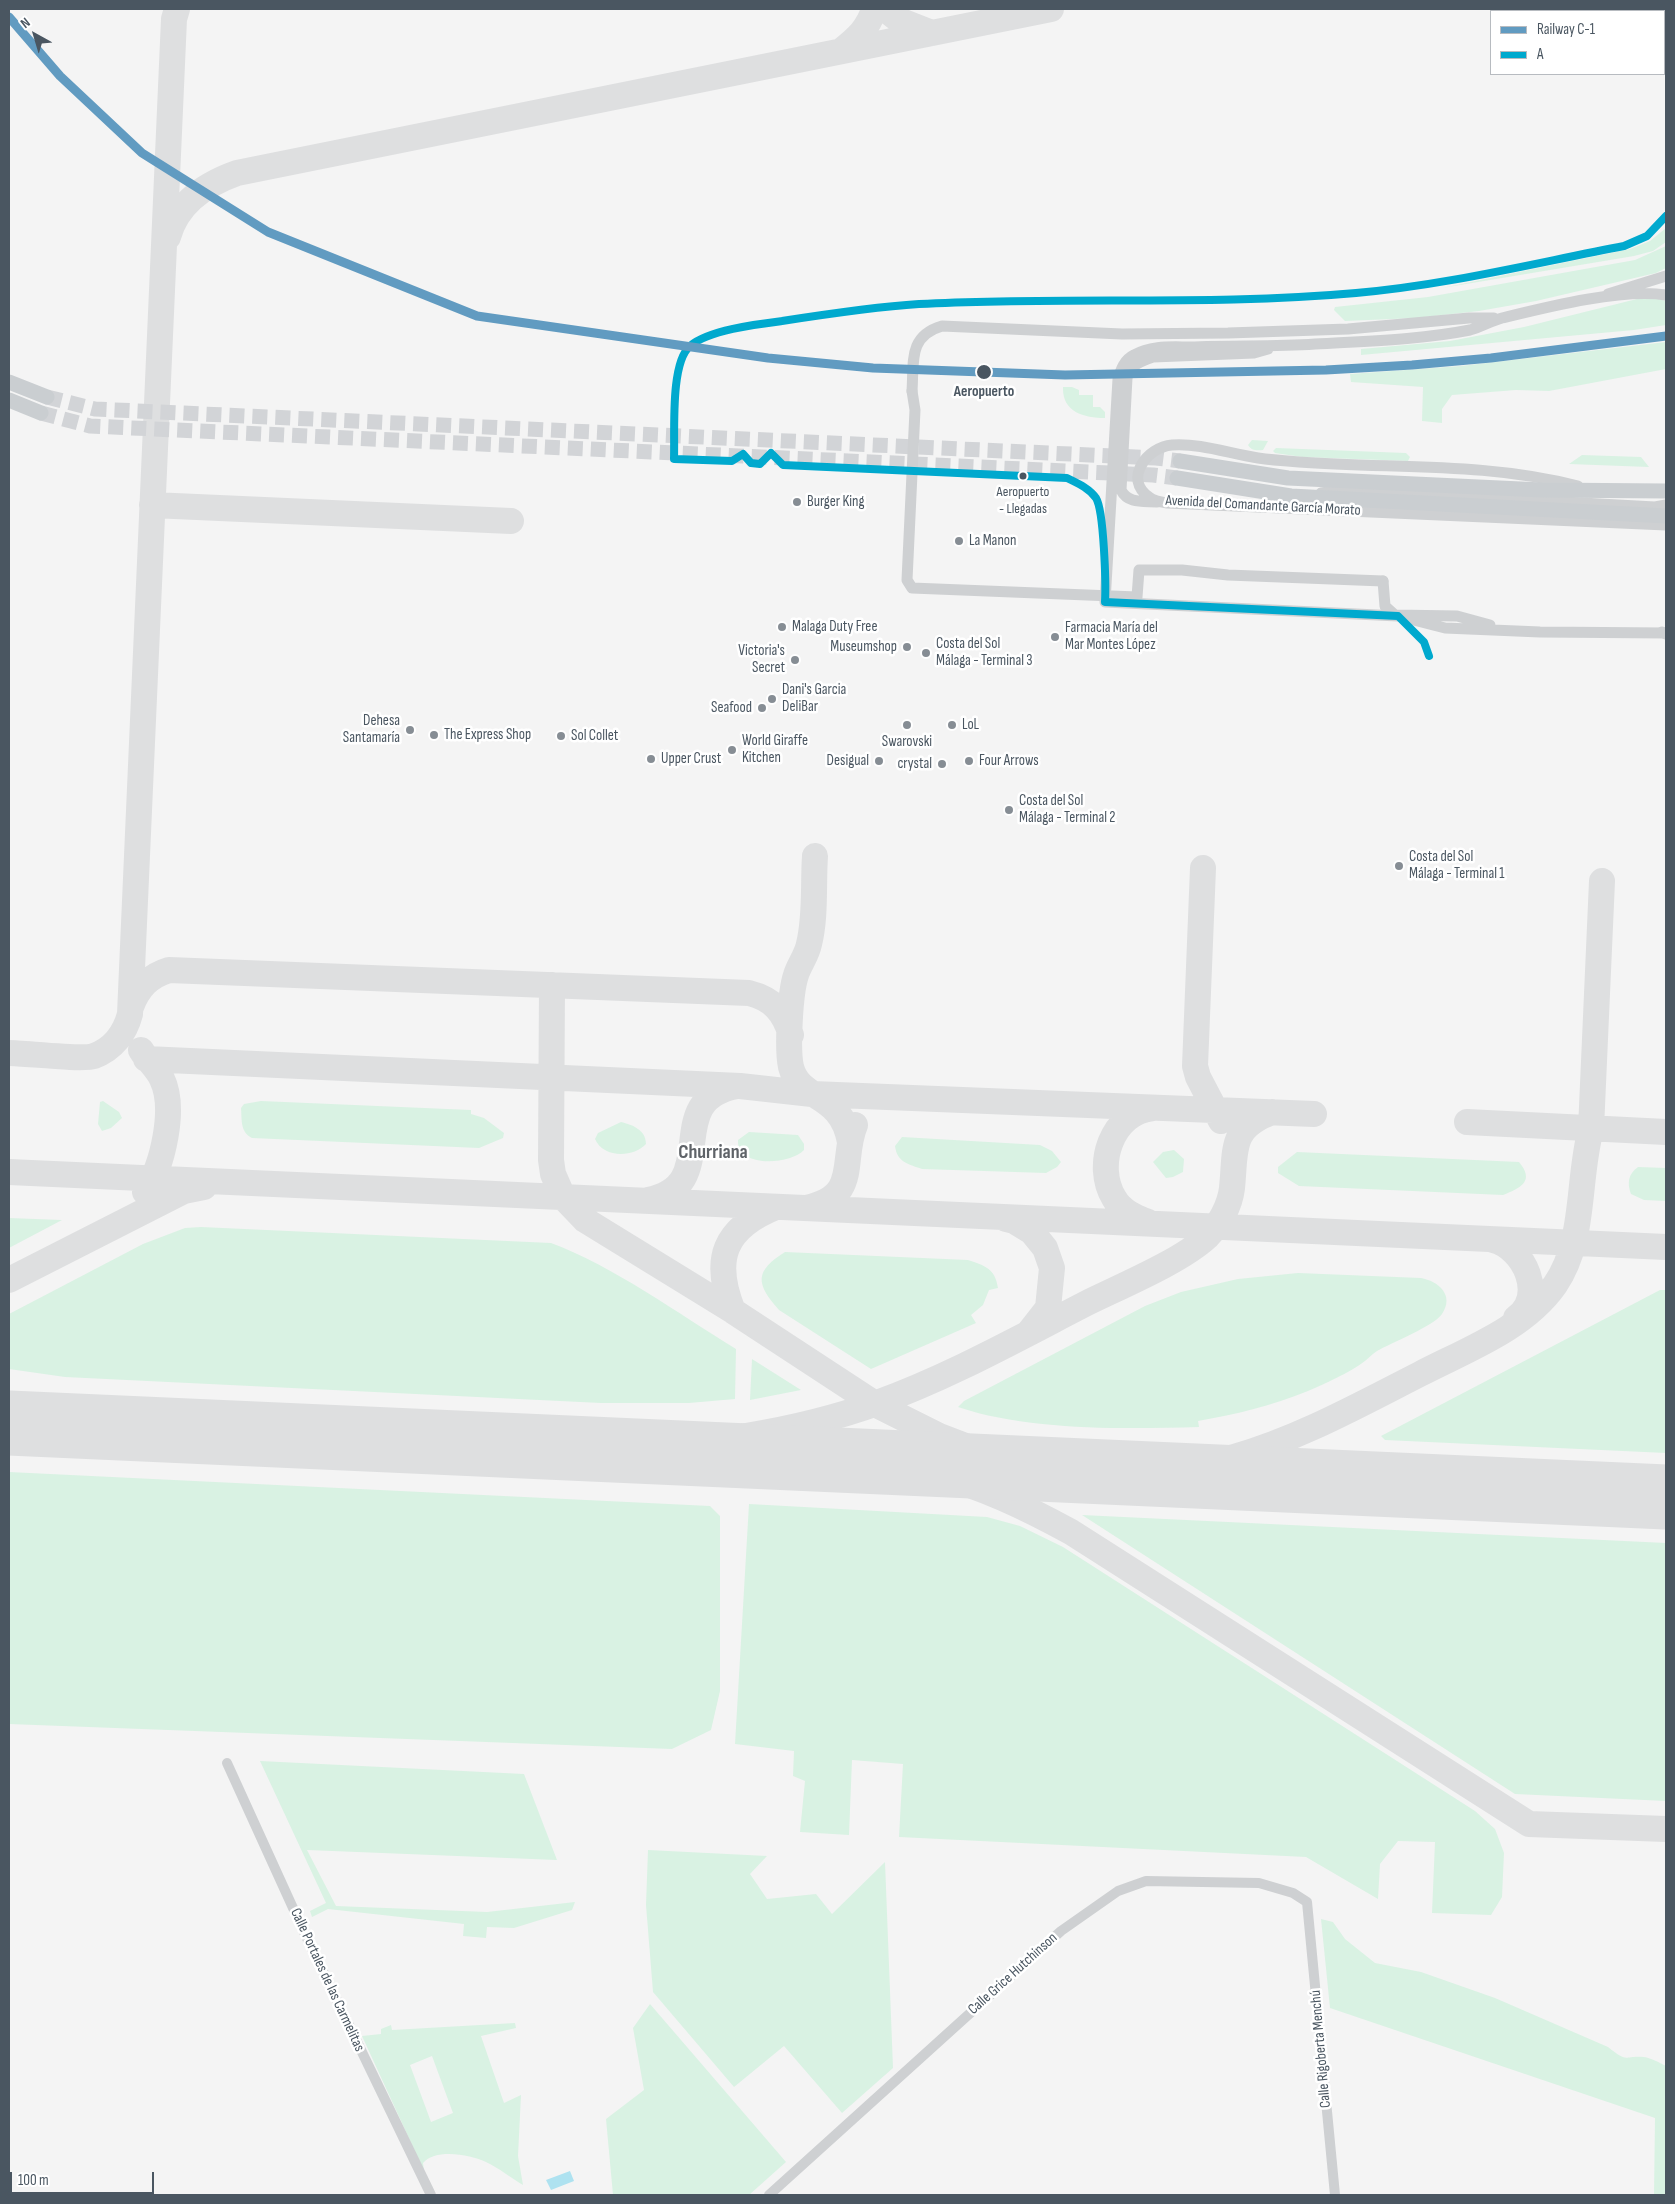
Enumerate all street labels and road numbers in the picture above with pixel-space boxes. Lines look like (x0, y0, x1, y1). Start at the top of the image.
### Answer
street label: Avenida del Comandante García Morato (1165, 492, 1361, 520)
street label: Calle Portales de las Carmelitas (286, 1905, 368, 2055)
street label: Calle Grice Hutchinson (965, 1929, 1061, 2019)
street label: Calle Rigoberta Menchú (1307, 1989, 1335, 2109)

